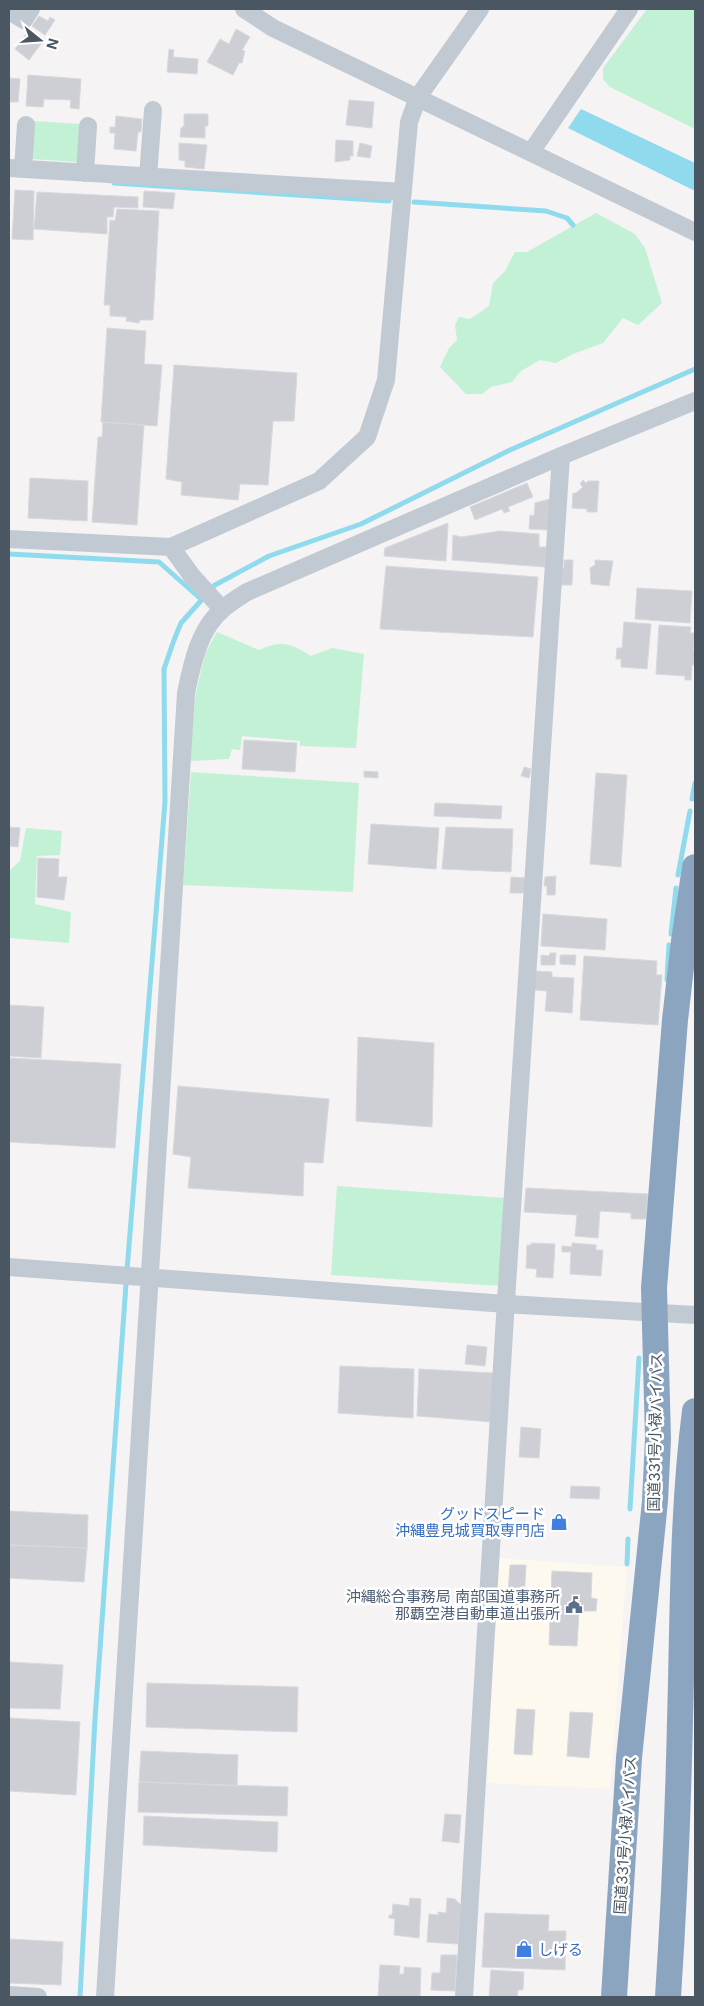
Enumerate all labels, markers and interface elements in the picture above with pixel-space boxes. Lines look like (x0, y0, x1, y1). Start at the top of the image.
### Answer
north arrow (15, 15, 65, 65)
text: N (43, 36, 63, 52)
street label: 国道331号小禄バイパス (644, 1352, 666, 1512)
place label: グッドスピード 沖縄豊見城買取専門店 (395, 1504, 545, 1540)
shop icon: グッドスピード 沖縄豊見城買取専門店 (549, 1512, 569, 1532)
place label: 沖縄総合事務局 南部国道事務所 那覇空港自動車道出張所 (346, 1587, 560, 1623)
public building icon: 沖縄総合事務局 南部国道事務所 那覇空港自動車道出張所 (564, 1595, 584, 1615)
street label: 国道331号小禄バイパス (610, 1755, 640, 1915)
shop icon: しげる (514, 1939, 534, 1959)
place label: しげる (538, 1940, 583, 1959)

